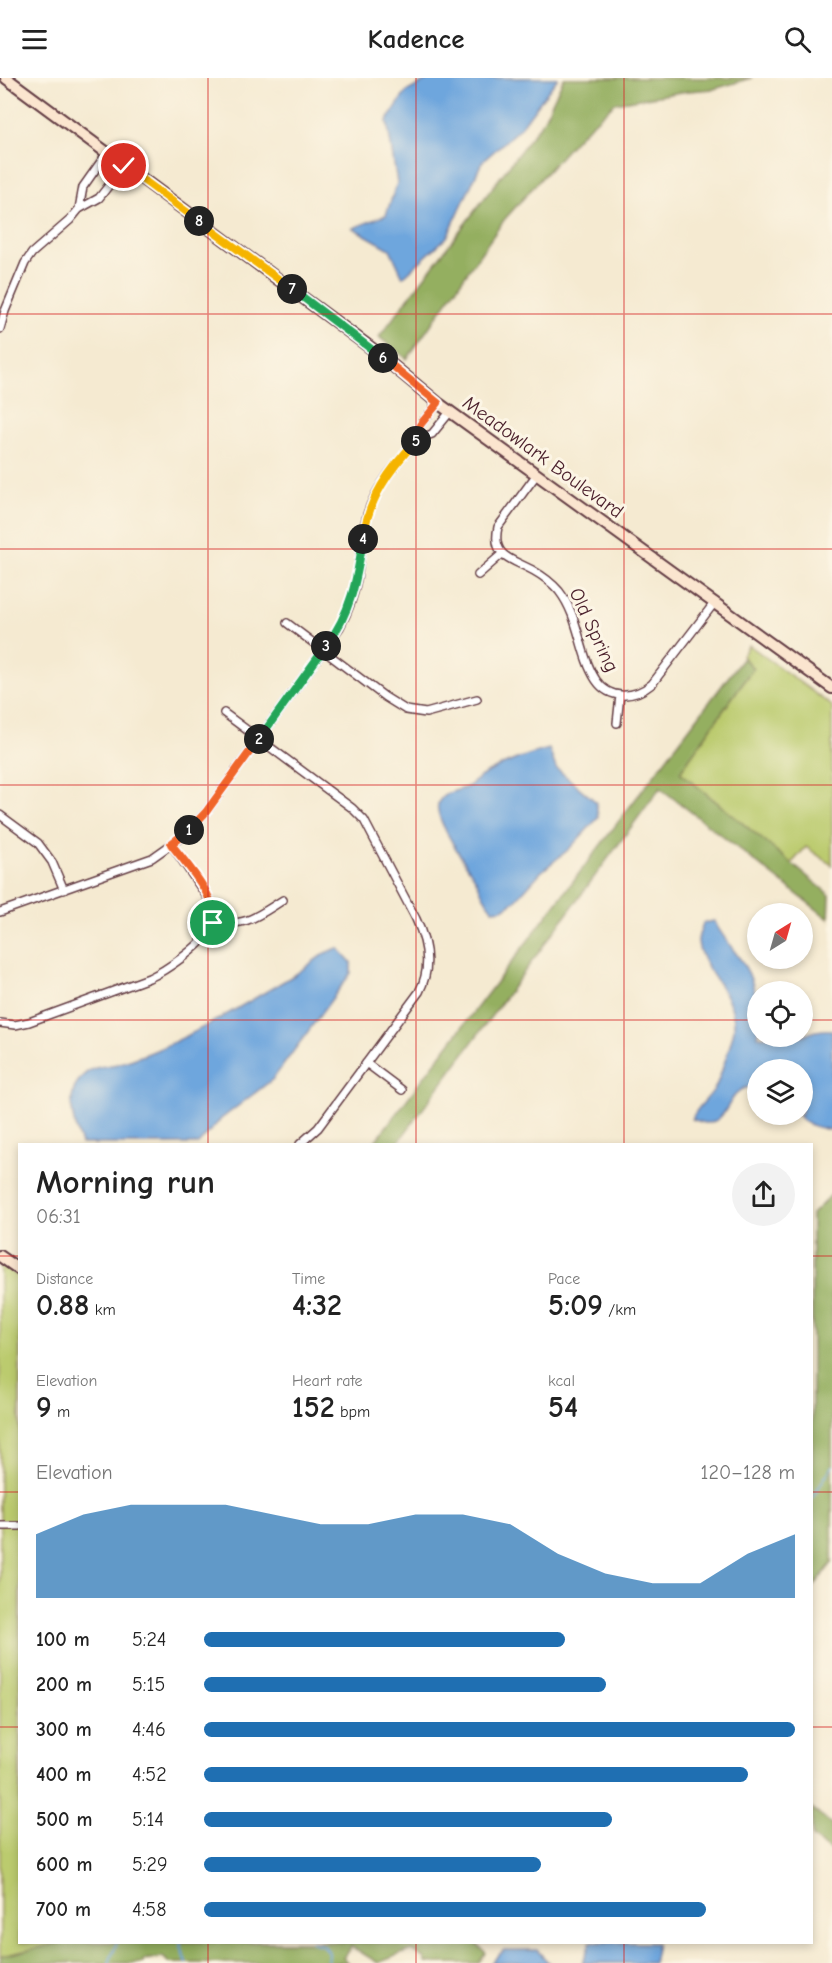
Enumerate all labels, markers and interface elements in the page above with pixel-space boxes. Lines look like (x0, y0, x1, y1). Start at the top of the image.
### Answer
icon: menu (18, 23, 51, 56)
icon: search (781, 23, 814, 56)
text: Kadence (368, 24, 464, 55)
pin (98, 140, 149, 191)
icon: check (107, 149, 140, 182)
pin: 8 (184, 206, 214, 236)
text: 8 (195, 212, 203, 230)
pin: 7 (277, 274, 307, 304)
text: 7 (288, 280, 296, 298)
pin: 6 (368, 343, 398, 373)
text: 6 (379, 349, 387, 367)
street label: Meadowlark Boulevard (458, 391, 628, 523)
pin: 5 (401, 426, 431, 456)
text: 5 (412, 432, 420, 450)
pin: 4 (348, 524, 378, 554)
text: 4 (359, 530, 367, 548)
street label: Old Spring (564, 584, 624, 676)
pin: 3 (311, 631, 341, 661)
text: 3 (322, 637, 330, 655)
pin: 2 (244, 724, 274, 754)
text: 2 (255, 730, 263, 748)
pin: 1 (174, 815, 204, 845)
text: 1 (186, 821, 192, 839)
pin (187, 897, 238, 948)
north arrow (747, 903, 813, 969)
map controls (747, 903, 813, 1125)
icon: arrive (196, 906, 229, 939)
button: locate (747, 981, 813, 1047)
button: layers (747, 1059, 813, 1125)
text: Morning run (36, 1163, 215, 1201)
button: share (732, 1163, 795, 1226)
text: 06:31 (36, 1205, 81, 1228)
text: Distance (36, 1270, 93, 1288)
text: Time (292, 1270, 325, 1288)
text: Pace (548, 1270, 580, 1288)
text: 0.88 (36, 1288, 89, 1323)
text: 4:32 (292, 1288, 342, 1323)
text: 5:09 (548, 1288, 603, 1323)
text: km (89, 1301, 116, 1319)
text: /km (603, 1301, 636, 1319)
text: Elevation (36, 1372, 97, 1390)
text: Heart rate (292, 1372, 363, 1390)
text: kcal (548, 1372, 575, 1390)
text: 9 (36, 1390, 52, 1425)
text: 152 (292, 1390, 335, 1425)
text: 54 (548, 1390, 578, 1425)
text: m (52, 1403, 70, 1421)
text: bpm (335, 1403, 370, 1421)
text: Elevation (36, 1461, 113, 1484)
text: 120–128 m (701, 1461, 795, 1484)
text: 100 m (36, 1628, 90, 1651)
text: 5:24 (132, 1628, 167, 1651)
text: 200 m (36, 1673, 92, 1696)
text: 5:15 (132, 1673, 165, 1696)
text: 300 m (36, 1718, 92, 1741)
text: 4:46 (132, 1718, 166, 1741)
text: 400 m (36, 1763, 91, 1786)
text: 4:52 (132, 1763, 167, 1786)
text: 500 m (36, 1808, 93, 1831)
text: 5:14 (132, 1808, 164, 1831)
text: 600 m (36, 1853, 92, 1876)
text: 5:29 (132, 1853, 168, 1876)
text: 700 m (36, 1898, 91, 1921)
text: 4:58 (132, 1898, 166, 1921)

